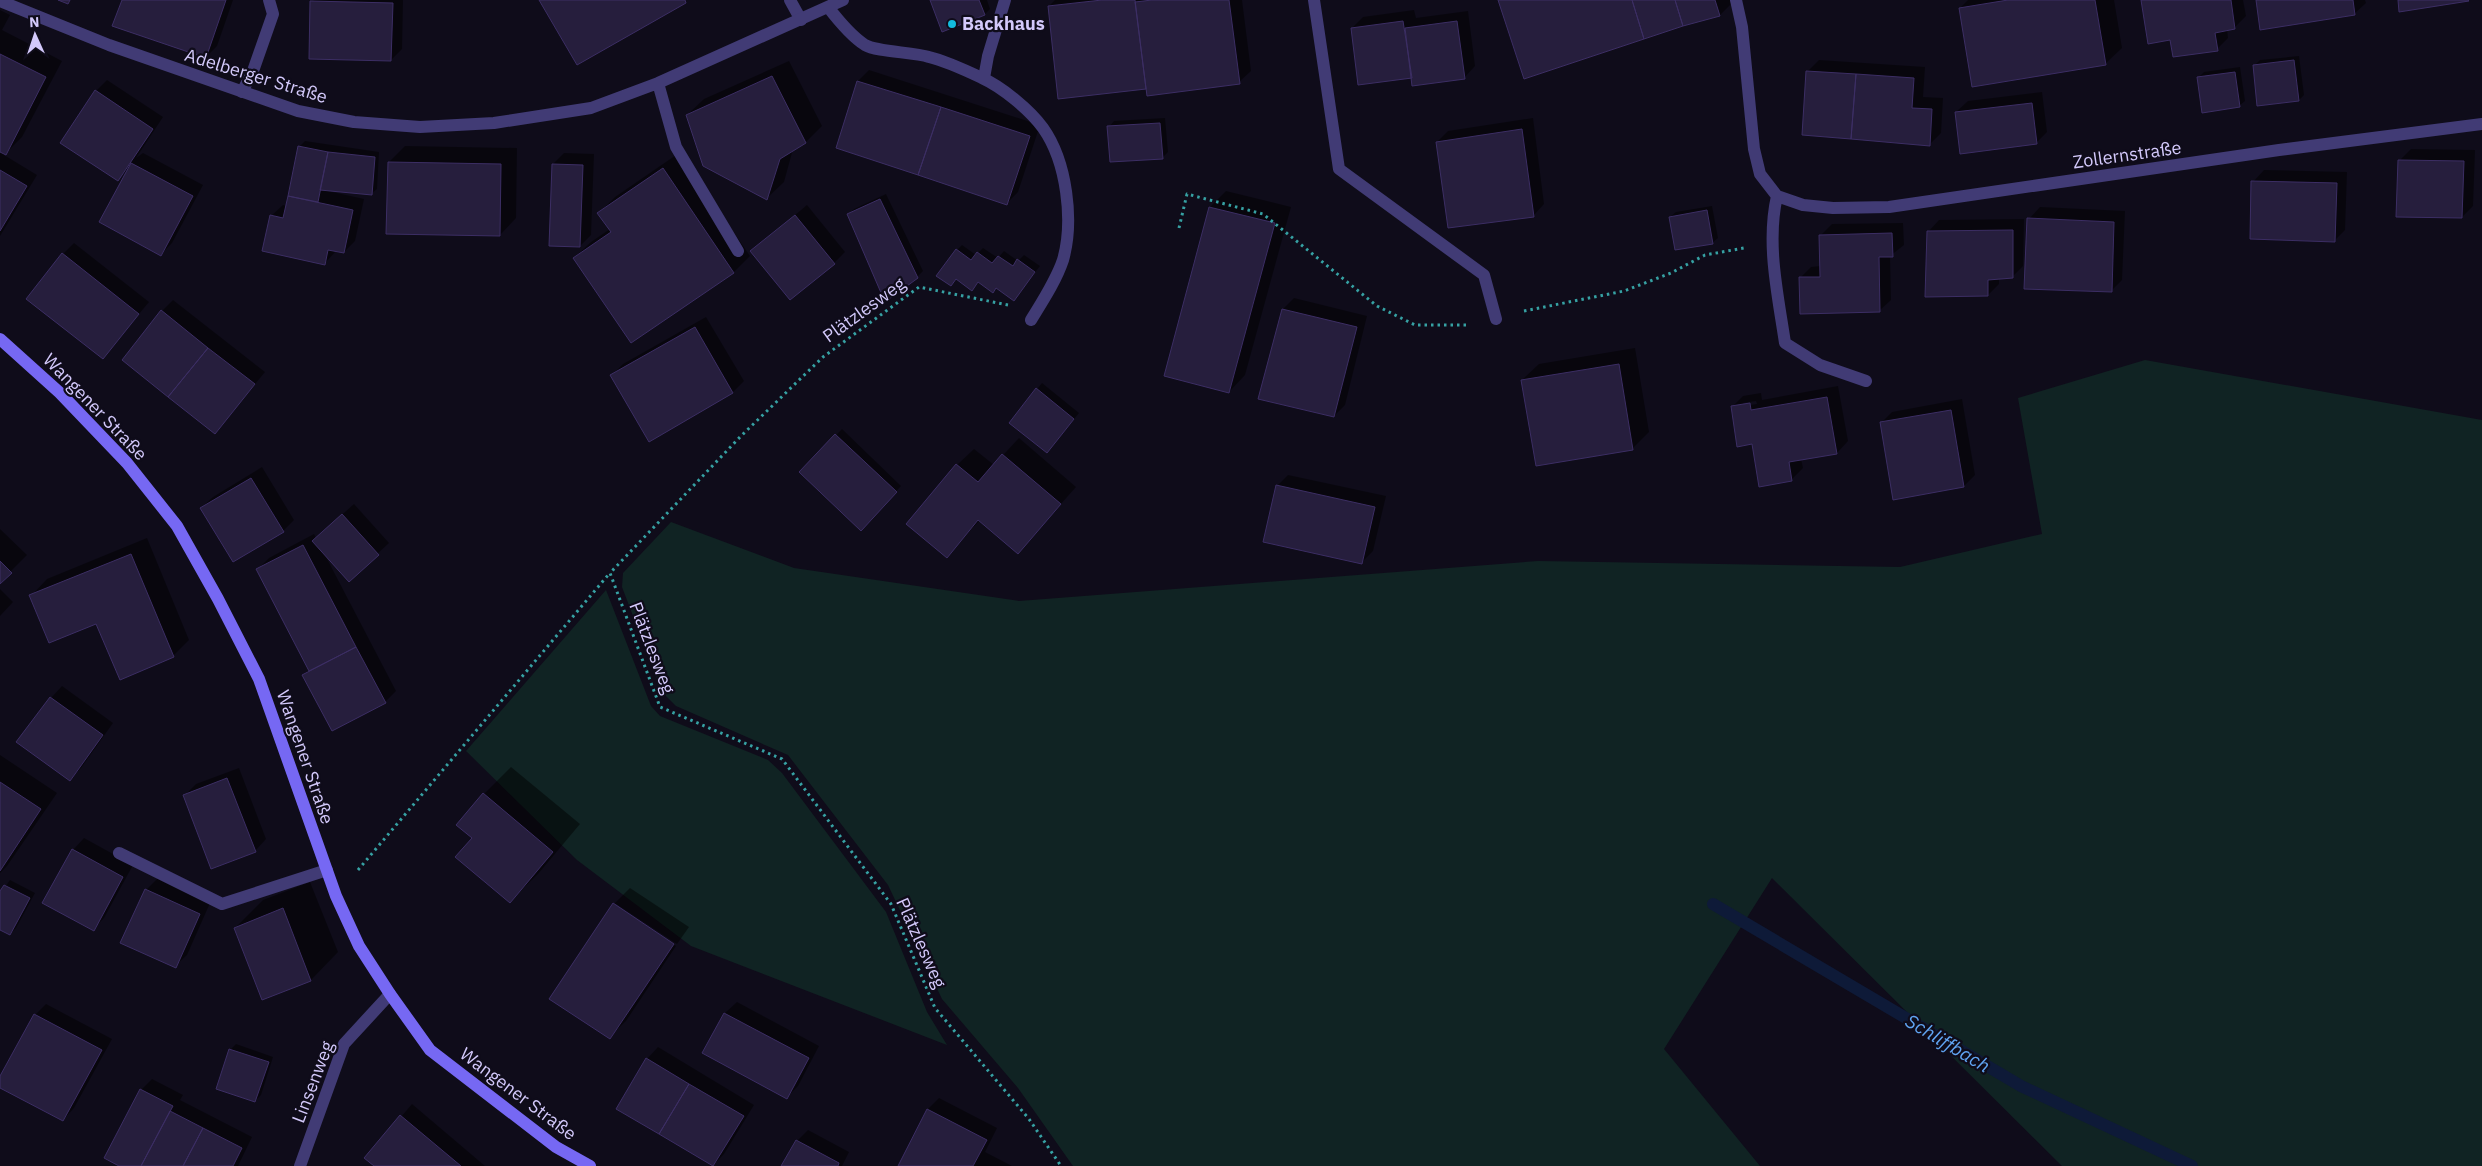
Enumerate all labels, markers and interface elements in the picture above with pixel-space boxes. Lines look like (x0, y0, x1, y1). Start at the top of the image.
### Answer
north arrow (10, 10, 60, 60)
place label: Backhaus (962, 12, 1045, 35)
text: N (29, 13, 40, 31)
marker: Backhaus (946, 18, 958, 30)
street label: Adelberger Straße (182, 43, 330, 108)
street label: Zollernstraße (2071, 135, 2183, 174)
street label: Plätzlesweg (818, 272, 910, 347)
street label: Wangener Straße (38, 348, 152, 465)
street label: Plätzlesweg (624, 599, 681, 697)
street label: Wangener Straße (272, 687, 339, 827)
street label: Plätzlesweg (891, 894, 952, 992)
water label: Schliffbach (1901, 1008, 1995, 1078)
street label: Linsenweg (286, 1037, 339, 1126)
street label: Wangener Straße (455, 1042, 581, 1145)

